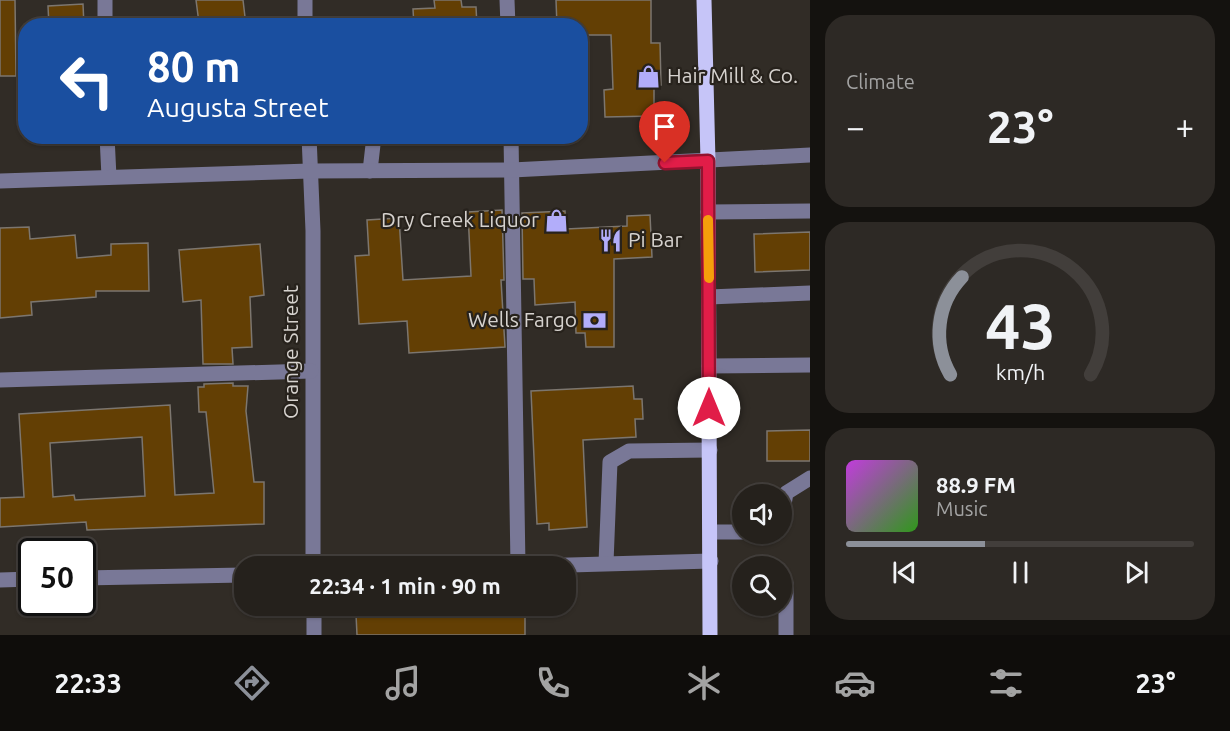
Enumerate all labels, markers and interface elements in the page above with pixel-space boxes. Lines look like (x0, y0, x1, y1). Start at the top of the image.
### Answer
icon: left (48, 42, 126, 120)
text: 80 m (147, 43, 241, 90)
shop icon: Hair Mill & Co. (636, 63, 662, 89)
place label: Hair Mill & Co. (667, 63, 798, 87)
text: Climate (846, 70, 915, 93)
text: Augusta Street (147, 92, 329, 122)
pin (639, 101, 690, 163)
text: 23° (987, 101, 1053, 152)
text: − (846, 108, 865, 145)
text: + (1175, 108, 1194, 145)
icon: arrive (648, 110, 681, 143)
place label: Dry Creek Liquor (381, 207, 539, 231)
shop icon: Dry Creek Liquor (544, 207, 570, 233)
restaurant icon: Pi Bar (597, 227, 623, 253)
place label: Pi Bar (628, 227, 683, 251)
street label: Orange Street (278, 285, 302, 419)
text: 43 (985, 291, 1055, 361)
place label: Wells Fargo (468, 307, 577, 331)
bank icon: Wells Fargo (582, 307, 608, 333)
text: km/h (995, 360, 1045, 384)
position arrow (677, 376, 741, 440)
text: 88.9 FM (936, 472, 1016, 497)
map controls (732, 484, 792, 616)
button: sound (732, 484, 792, 544)
text: Music (936, 497, 988, 520)
speed limit sign: 50 (18, 538, 96, 616)
button: search (732, 556, 792, 616)
icon: previous (888, 556, 921, 589)
icon: pause (1004, 556, 1037, 589)
icon: next (1120, 556, 1153, 589)
text: 22:34 · 1 min · 90 m (309, 573, 501, 598)
icon: directions (231, 662, 273, 704)
icon: music (382, 662, 424, 704)
icon: phone (532, 662, 574, 704)
icon: climate (683, 662, 725, 704)
icon: car (834, 662, 876, 704)
icon: filters (985, 662, 1027, 704)
text: 22:33 (54, 668, 122, 698)
text: 23° (1136, 668, 1176, 698)

